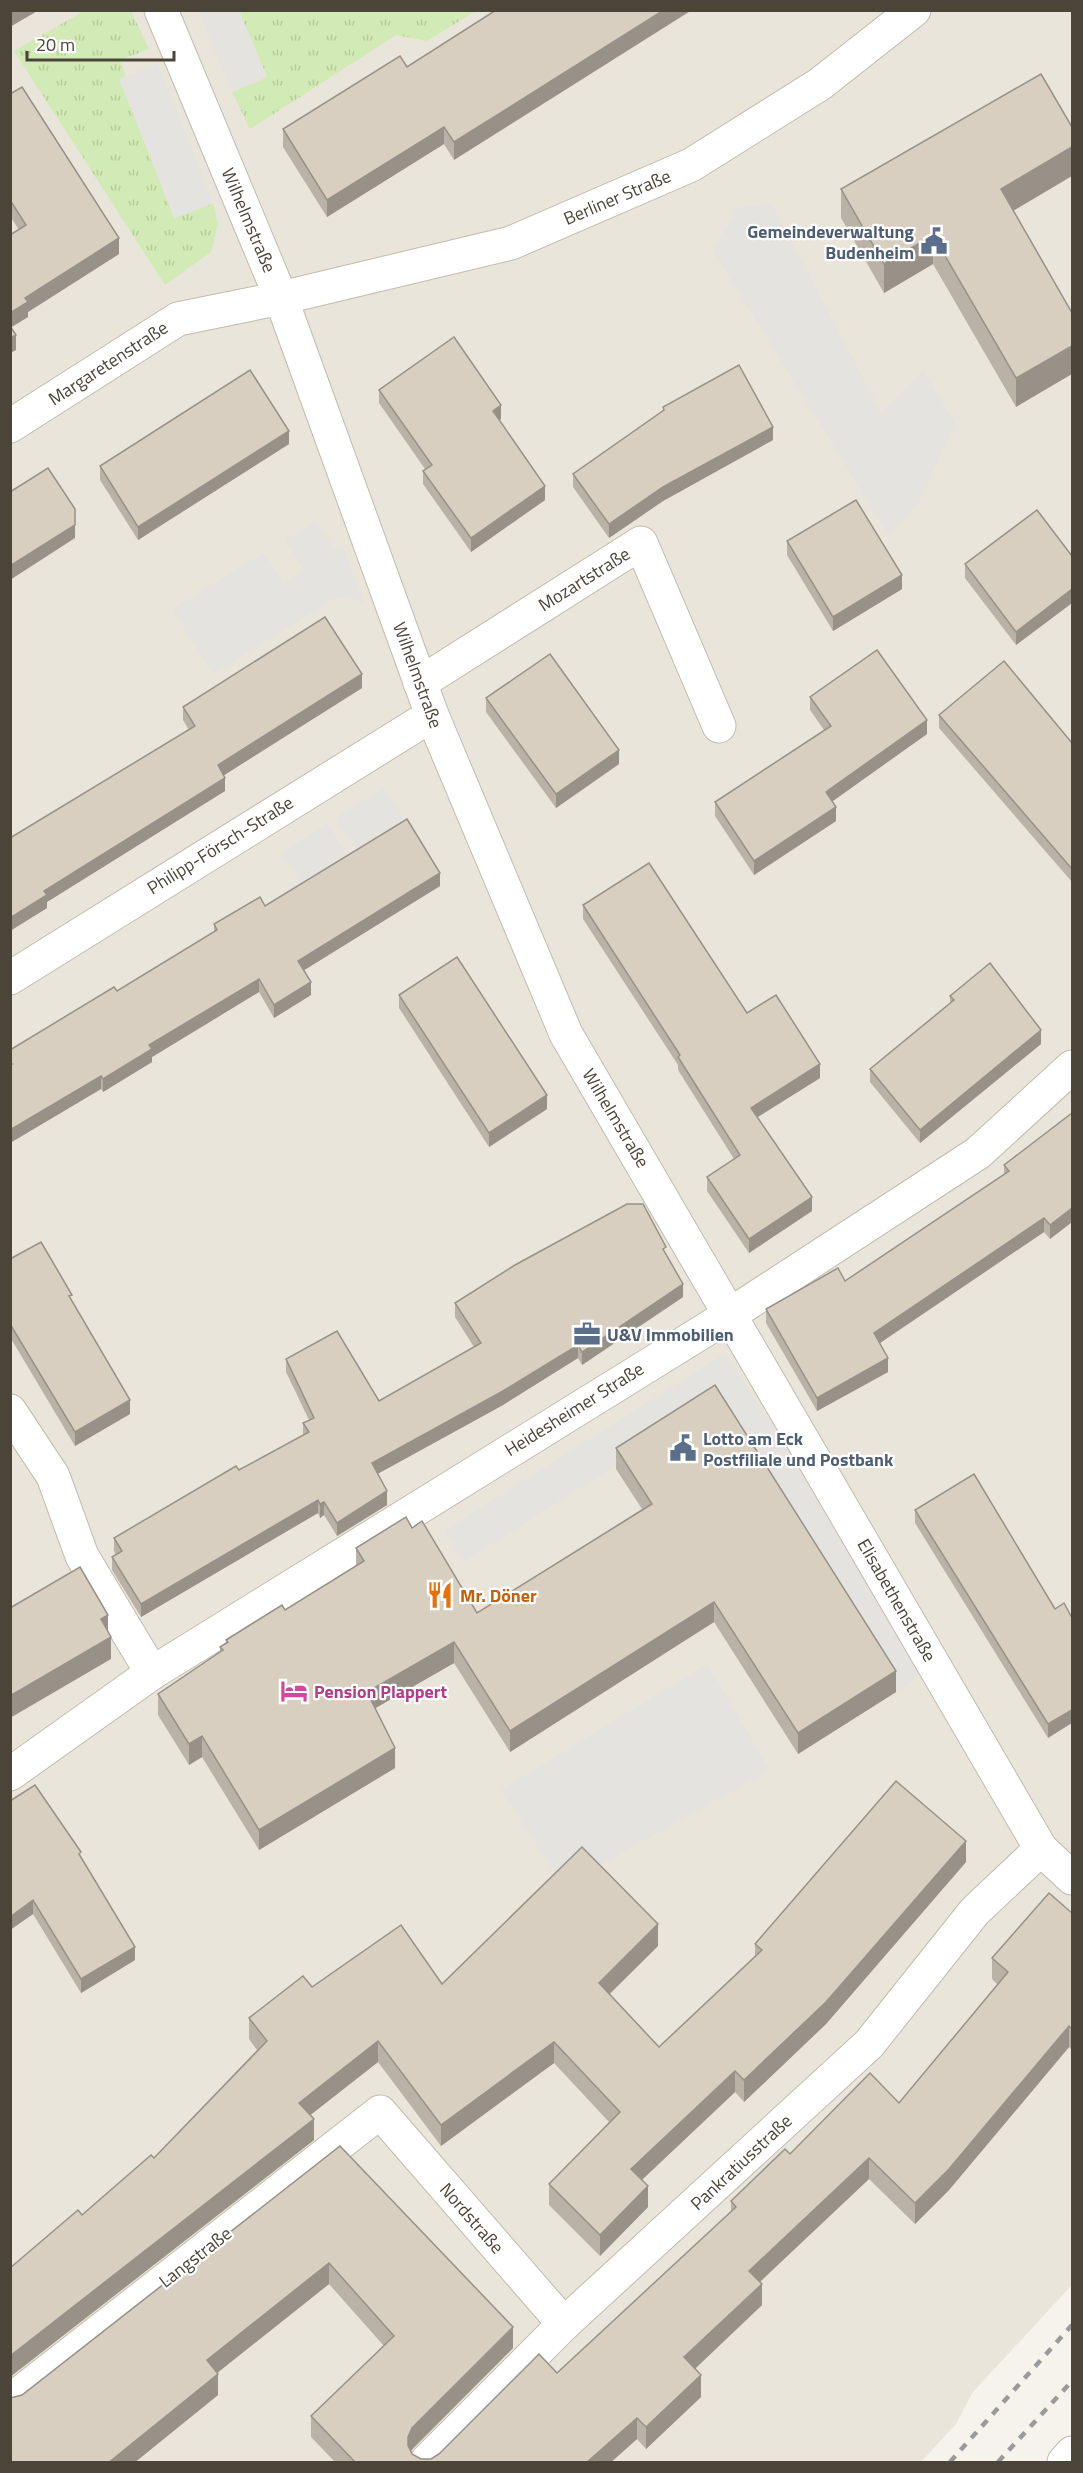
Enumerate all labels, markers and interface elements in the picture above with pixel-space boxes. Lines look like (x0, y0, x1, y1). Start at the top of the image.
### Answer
scale bar (27, 24, 174, 62)
text: 20 m (36, 31, 75, 58)
street label: Berliner Straße (559, 162, 675, 232)
street label: Wilhelmstraße (215, 163, 283, 277)
place label: Gemeindeverwaltung Budenheim (747, 218, 914, 266)
public building icon: Gemeindeverwaltung Budenheim (919, 226, 949, 256)
street label: Margaretenstraße (43, 314, 173, 412)
street label: Mozartstraße (533, 540, 635, 618)
street label: Wilhelmstraße (386, 618, 450, 732)
street label: Philipp-Försch-Straße (142, 789, 298, 901)
street label: Wilhelmstraße (576, 1063, 656, 1173)
office icon: U&V Immobilien (572, 1319, 602, 1349)
place label: U&V Immobilien (607, 1321, 734, 1348)
street label: Heidesheimer Straße (499, 1355, 649, 1463)
place label: Lotto am Eck Postfiliale und Postbank (703, 1425, 894, 1473)
public building icon: Lotto am Eck Postfiliale und Postbank (668, 1433, 698, 1463)
street label: Elisabethenstraße (851, 1533, 943, 1667)
restaurant icon: Mr. Döner (425, 1580, 455, 1610)
place label: Mr. Döner (460, 1582, 537, 1609)
hotel icon: Pension Plappert (279, 1676, 309, 1706)
place label: Pension Plappert (314, 1678, 447, 1705)
street label: Pankratiusstraße (684, 2108, 798, 2216)
street label: Nordstraße (433, 2177, 511, 2259)
street label: Langstraße (153, 2220, 237, 2294)

